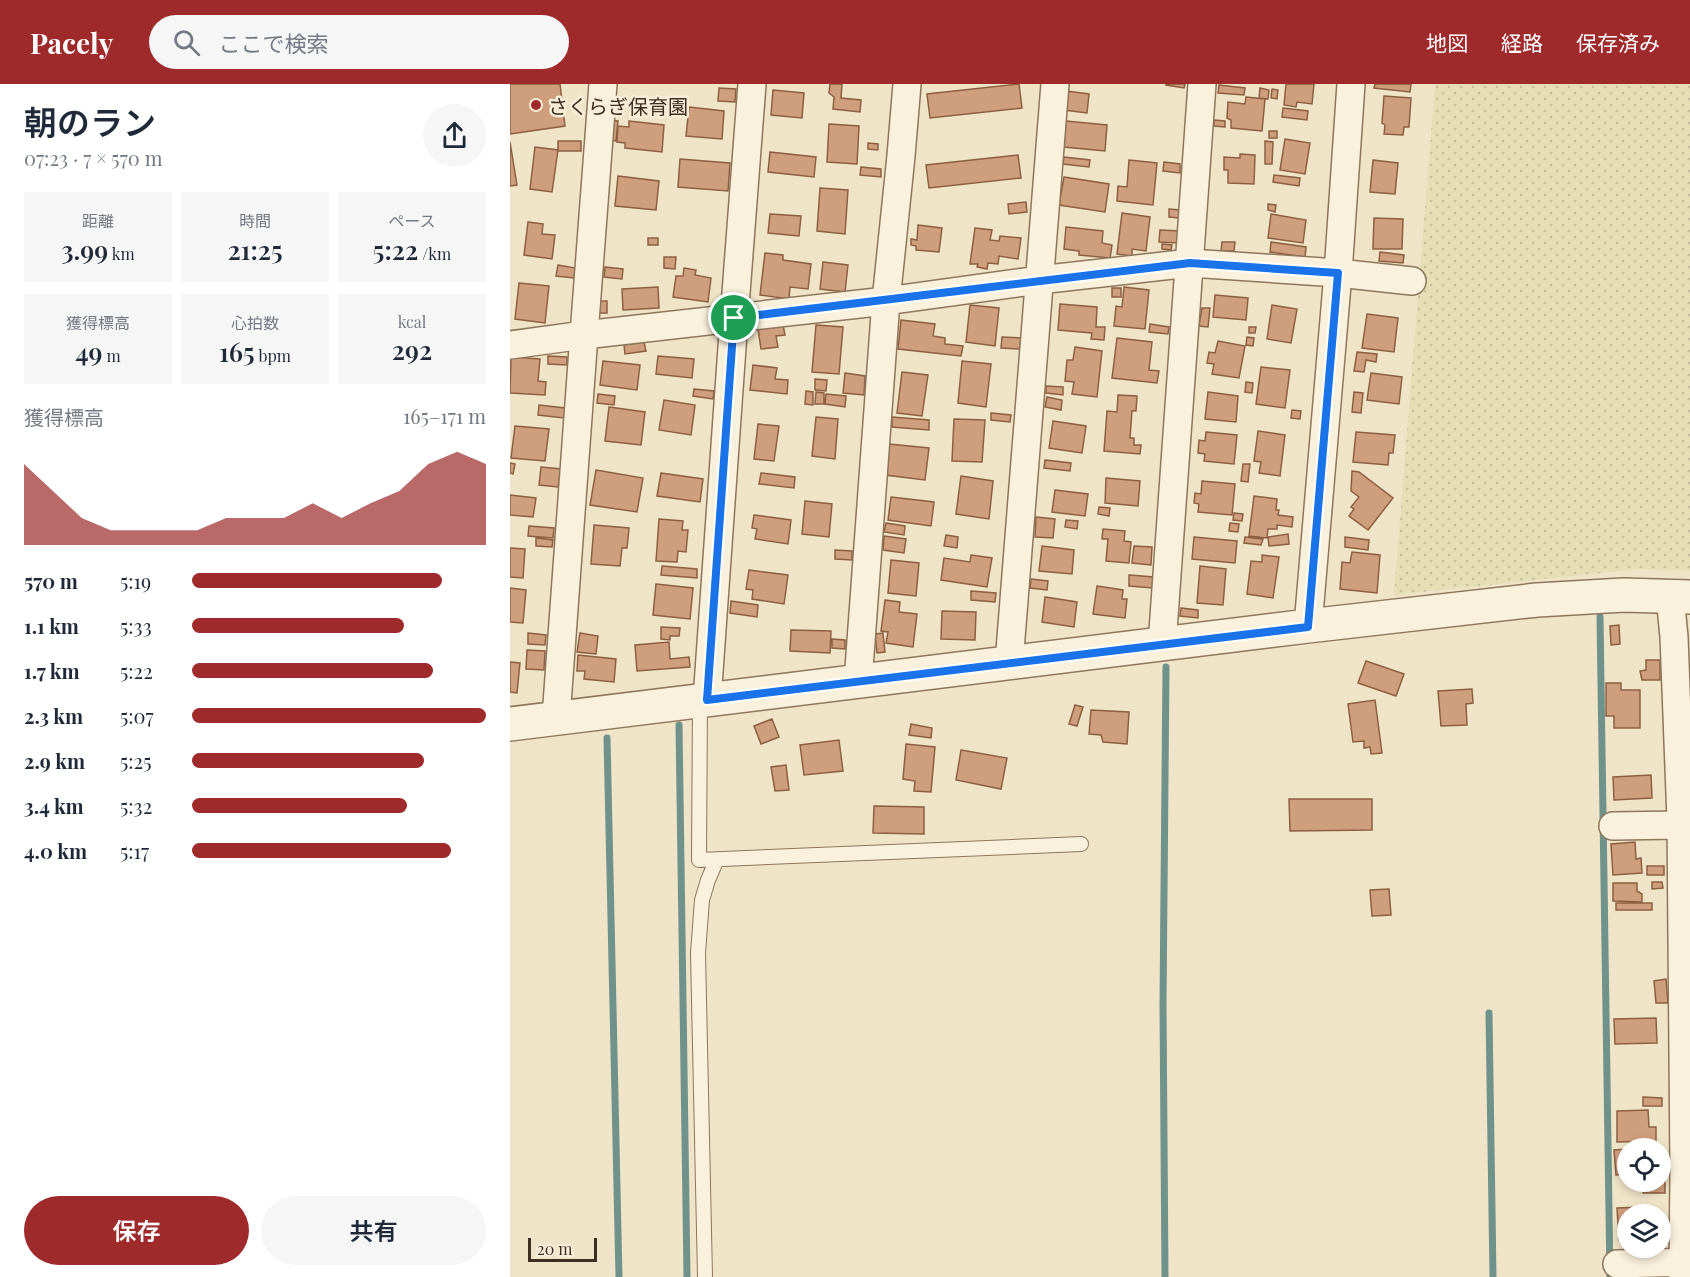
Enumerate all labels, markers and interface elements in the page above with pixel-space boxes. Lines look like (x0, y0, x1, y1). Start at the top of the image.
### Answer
search box (149, 15, 569, 69)
text: Pacely (30, 24, 113, 61)
icon: search (170, 26, 203, 59)
text: ここで検索 (218, 28, 328, 58)
text: 地図 (1426, 28, 1468, 56)
text: 経路 (1501, 28, 1543, 56)
text: 保存済み (1576, 28, 1660, 56)
place label: さくらぎ保育園 (548, 92, 688, 119)
marker: さくらぎ保育園 (529, 98, 543, 112)
text: 朝のラン (24, 99, 156, 143)
button: share (423, 104, 486, 167)
text: 07:23 · 7 × 570 m (24, 144, 163, 171)
text: 距離 (82, 210, 114, 231)
text: 時間 (239, 210, 271, 231)
text: ペース (388, 210, 436, 231)
text: 3.99 (61, 232, 108, 267)
text: 21:25 (227, 232, 283, 267)
text: 5:22 (373, 232, 418, 267)
text: km (108, 243, 135, 264)
text: /km (418, 243, 451, 264)
pin (708, 292, 759, 343)
icon: arrive (717, 301, 750, 334)
text: kcal (398, 311, 426, 332)
text: 獲得標高 (66, 312, 130, 333)
text: 心拍数 (231, 312, 279, 333)
text: 292 (392, 332, 432, 367)
text: 49 (75, 334, 103, 369)
text: 165 (219, 334, 255, 369)
text: m (103, 345, 121, 366)
text: bpm (255, 345, 291, 366)
text: 165–171 m (403, 402, 486, 429)
text: 獲得標高 (24, 403, 104, 430)
text: 570 m (24, 567, 78, 594)
text: 5:19 (120, 567, 151, 594)
text: 1.1 km (24, 612, 79, 639)
text: 5:33 (120, 612, 152, 639)
text: 1.7 km (24, 657, 80, 684)
text: 5:22 (120, 657, 153, 684)
text: 2.3 km (24, 702, 83, 729)
text: 5:07 (120, 702, 154, 729)
text: 2.9 km (24, 747, 85, 774)
text: 5:25 (120, 747, 152, 774)
text: 3.4 km (24, 792, 84, 819)
text: 5:32 (120, 792, 152, 819)
text: 4.0 km (24, 837, 87, 864)
text: 5:17 (120, 837, 149, 864)
map controls (1617, 1138, 1671, 1258)
button: locate (1617, 1138, 1671, 1192)
button: 保存 (24, 1196, 249, 1265)
button: 共有 (261, 1196, 486, 1265)
button: layers (1617, 1204, 1671, 1258)
scale bar (528, 1235, 597, 1262)
text: 20 m (537, 1238, 572, 1259)

